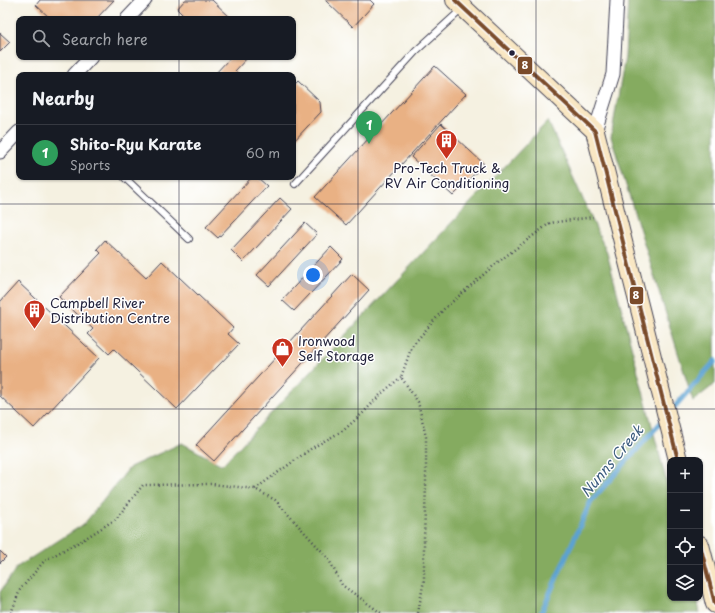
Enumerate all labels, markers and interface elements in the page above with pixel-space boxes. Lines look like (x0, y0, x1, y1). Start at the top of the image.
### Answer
search box (16, 16, 296, 60)
icon: search (30, 27, 52, 49)
text: Search here (62, 27, 148, 50)
unlabelled marker (507, 48, 517, 58)
line badge: 8 (517, 56, 533, 75)
text: 8 (522, 56, 529, 73)
text: Nearby (32, 85, 94, 111)
pin: 1 (356, 111, 382, 144)
building icon: Pro-Tech Truck & RV Air Conditioning (434, 127, 460, 160)
text: Shito-Ryu Karate (70, 132, 202, 155)
text: 1 (42, 143, 48, 162)
text: 60 m (246, 143, 280, 162)
text: Sports (70, 155, 110, 174)
place label: Pro-Tech Truck & RV Air Conditioning (385, 158, 509, 192)
your location (303, 265, 323, 285)
line badge: 8 (629, 286, 644, 305)
text: 8 (633, 286, 640, 303)
place label: Campbell River Distribution Centre (50, 293, 170, 327)
building icon: Campbell River Distribution Centre (22, 297, 48, 330)
place label: Ironwood Self Storage (298, 331, 374, 365)
shop icon: Ironwood Self Storage (270, 335, 296, 368)
water label: Nunns Creek (575, 419, 649, 501)
map controls (667, 457, 703, 601)
button: + (667, 457, 703, 493)
button: − (667, 493, 703, 529)
button: locate (667, 529, 703, 565)
button: layers (667, 565, 703, 601)

